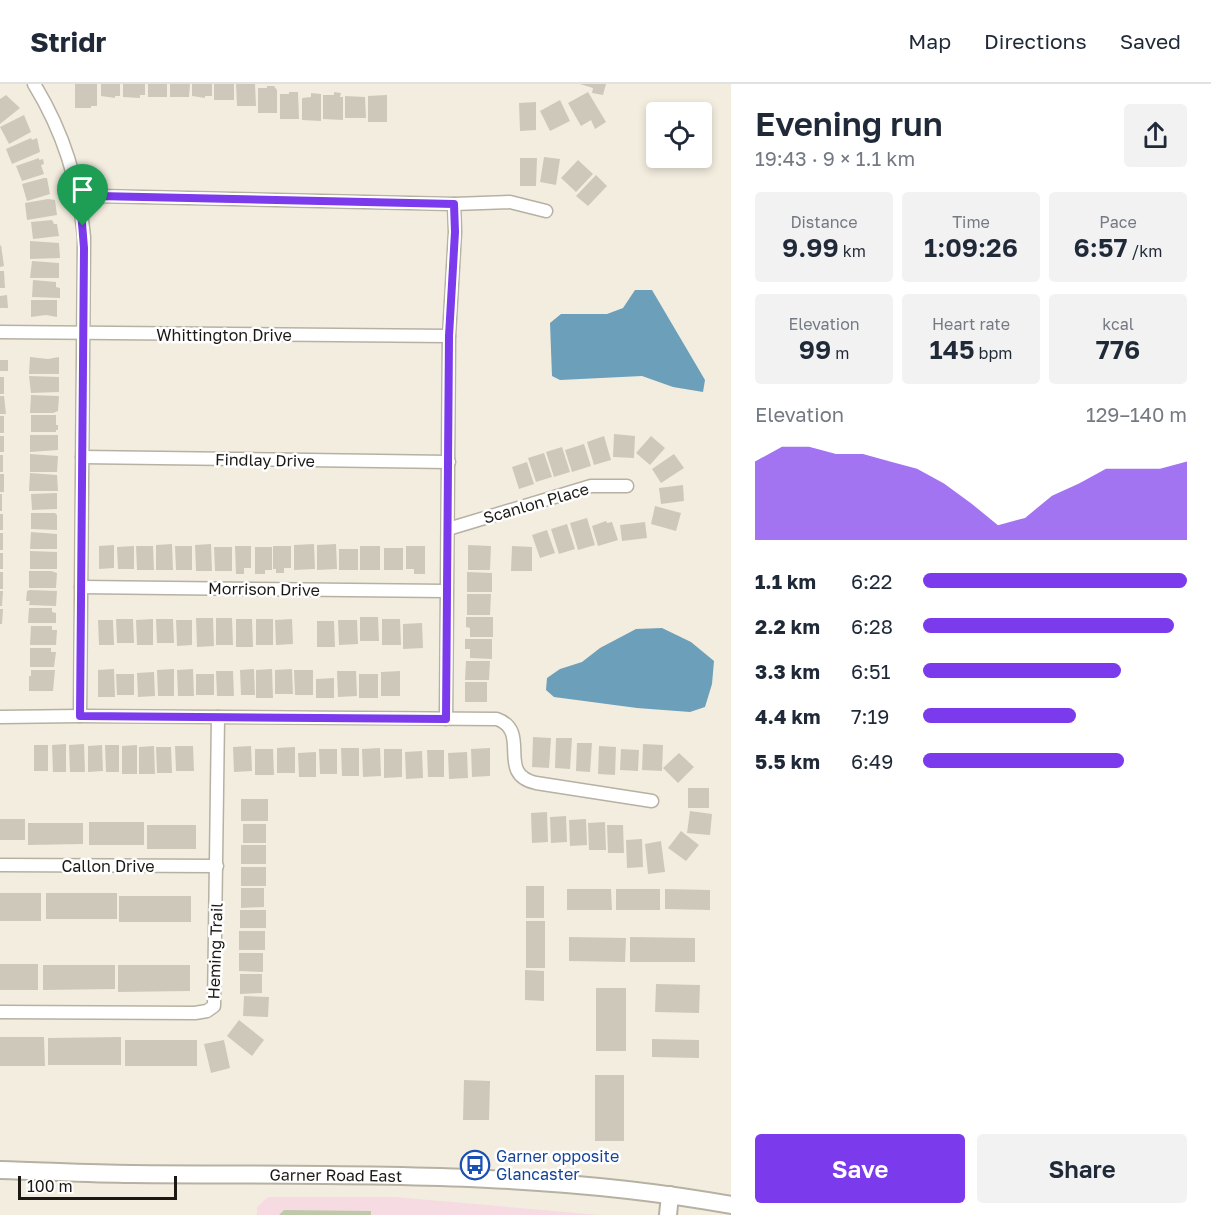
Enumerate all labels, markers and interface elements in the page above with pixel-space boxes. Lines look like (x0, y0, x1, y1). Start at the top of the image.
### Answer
text: Stridr (30, 25, 106, 58)
text: Map (908, 28, 951, 54)
text: Directions (984, 28, 1087, 54)
text: Saved (1120, 28, 1181, 54)
map controls (646, 102, 712, 168)
button: locate (646, 102, 712, 168)
text: Evening run (755, 104, 943, 143)
button: share (1124, 104, 1187, 167)
text: 19:43 · 9 × 1.1 km (755, 146, 915, 170)
pin (57, 164, 108, 226)
icon: arrive (66, 173, 99, 206)
text: Distance (790, 212, 858, 232)
text: Time (952, 212, 990, 232)
text: Pace (1099, 212, 1137, 232)
text: 9.99 (782, 232, 839, 263)
text: 1:09:26 (924, 232, 1018, 263)
text: 6:57 (1074, 232, 1128, 263)
text: km (839, 241, 866, 261)
text: /km (1128, 241, 1162, 261)
text: Elevation (788, 314, 860, 334)
text: Heart rate (932, 314, 1010, 334)
text: kcal (1102, 314, 1134, 334)
street label: Whittington Drive (156, 325, 292, 345)
text: 99 (799, 334, 831, 365)
text: 145 (930, 334, 975, 365)
text: 776 (1096, 334, 1140, 365)
text: m (831, 343, 849, 363)
text: bpm (975, 343, 1012, 363)
text: Elevation (755, 402, 844, 426)
text: 129–140 m (1086, 402, 1187, 426)
street label: Findlay Drive (215, 449, 315, 471)
street label: Scanlon Place (481, 478, 591, 528)
text: 1.1 km (755, 569, 816, 593)
text: 6:22 (851, 569, 892, 593)
street label: Morrison Drive (208, 578, 320, 600)
text: 2.2 km (755, 614, 820, 638)
text: 6:28 (851, 614, 893, 638)
text: 3.3 km (755, 659, 820, 683)
text: 6:51 (851, 659, 890, 683)
text: 4.4 km (755, 704, 821, 728)
text: 7:19 (851, 704, 889, 728)
text: 5.5 km (755, 749, 820, 773)
text: 6:49 (851, 749, 893, 773)
street label: Callon Drive (61, 856, 155, 876)
street label: Heming Trail (203, 902, 227, 1000)
button: Save (755, 1134, 965, 1203)
button: Share (977, 1134, 1187, 1203)
place label: Garner opposite Glancaster (496, 1146, 619, 1184)
bus stop icon: Garner opposite Glancaster (459, 1149, 491, 1181)
street label: Garner Road East (270, 1165, 403, 1186)
scale bar (18, 1173, 177, 1200)
text: 100 m (27, 1176, 73, 1196)

